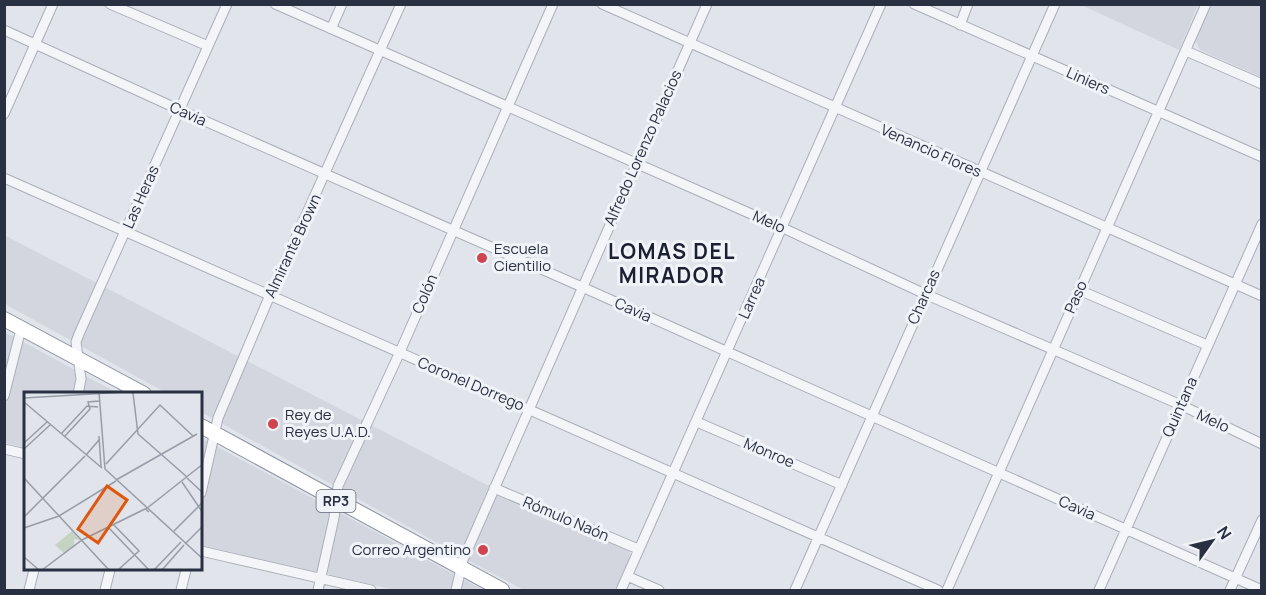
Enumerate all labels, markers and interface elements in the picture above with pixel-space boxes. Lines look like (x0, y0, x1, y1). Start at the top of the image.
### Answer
street label: Liniers (1063, 62, 1113, 99)
street label: Alfredo Lorenzo Palacios (599, 66, 686, 229)
street label: Cavia (166, 96, 210, 131)
street label: Venancio Flores (878, 119, 985, 182)
street label: Las Heras (117, 162, 164, 232)
street label: Almirante Brown (259, 190, 326, 301)
street label: Melo (750, 205, 789, 238)
district label: LOMAS DEL MIRADOR (608, 237, 736, 289)
place label: Escuela Cientilio (494, 238, 551, 276)
marker: Escuela Cientilio (475, 251, 489, 265)
street label: Charcas (902, 266, 945, 327)
street label: Colón (407, 271, 442, 317)
street label: Larrea (733, 274, 770, 322)
street label: Paso (1059, 277, 1092, 317)
street label: Cavia (611, 292, 655, 327)
street label: Coronel Dorrego (415, 352, 528, 416)
street label: Quintana (1157, 373, 1202, 440)
inset map (24, 392, 202, 571)
place label: Rey de Reyes U.A.D. (285, 404, 371, 442)
street label: Melo (1193, 404, 1233, 437)
marker: Rey de Reyes U.A.D. (266, 417, 280, 431)
street label: Monroe (741, 432, 798, 473)
road number: RP3 (316, 490, 356, 512)
street label: Cavia (1055, 490, 1099, 525)
street label: Rómulo Naón (520, 491, 613, 546)
north arrow (1182, 511, 1242, 571)
text: N (1212, 522, 1237, 544)
place label: Correo Argentino (352, 539, 471, 560)
marker: Correo Argentino (476, 543, 490, 557)

